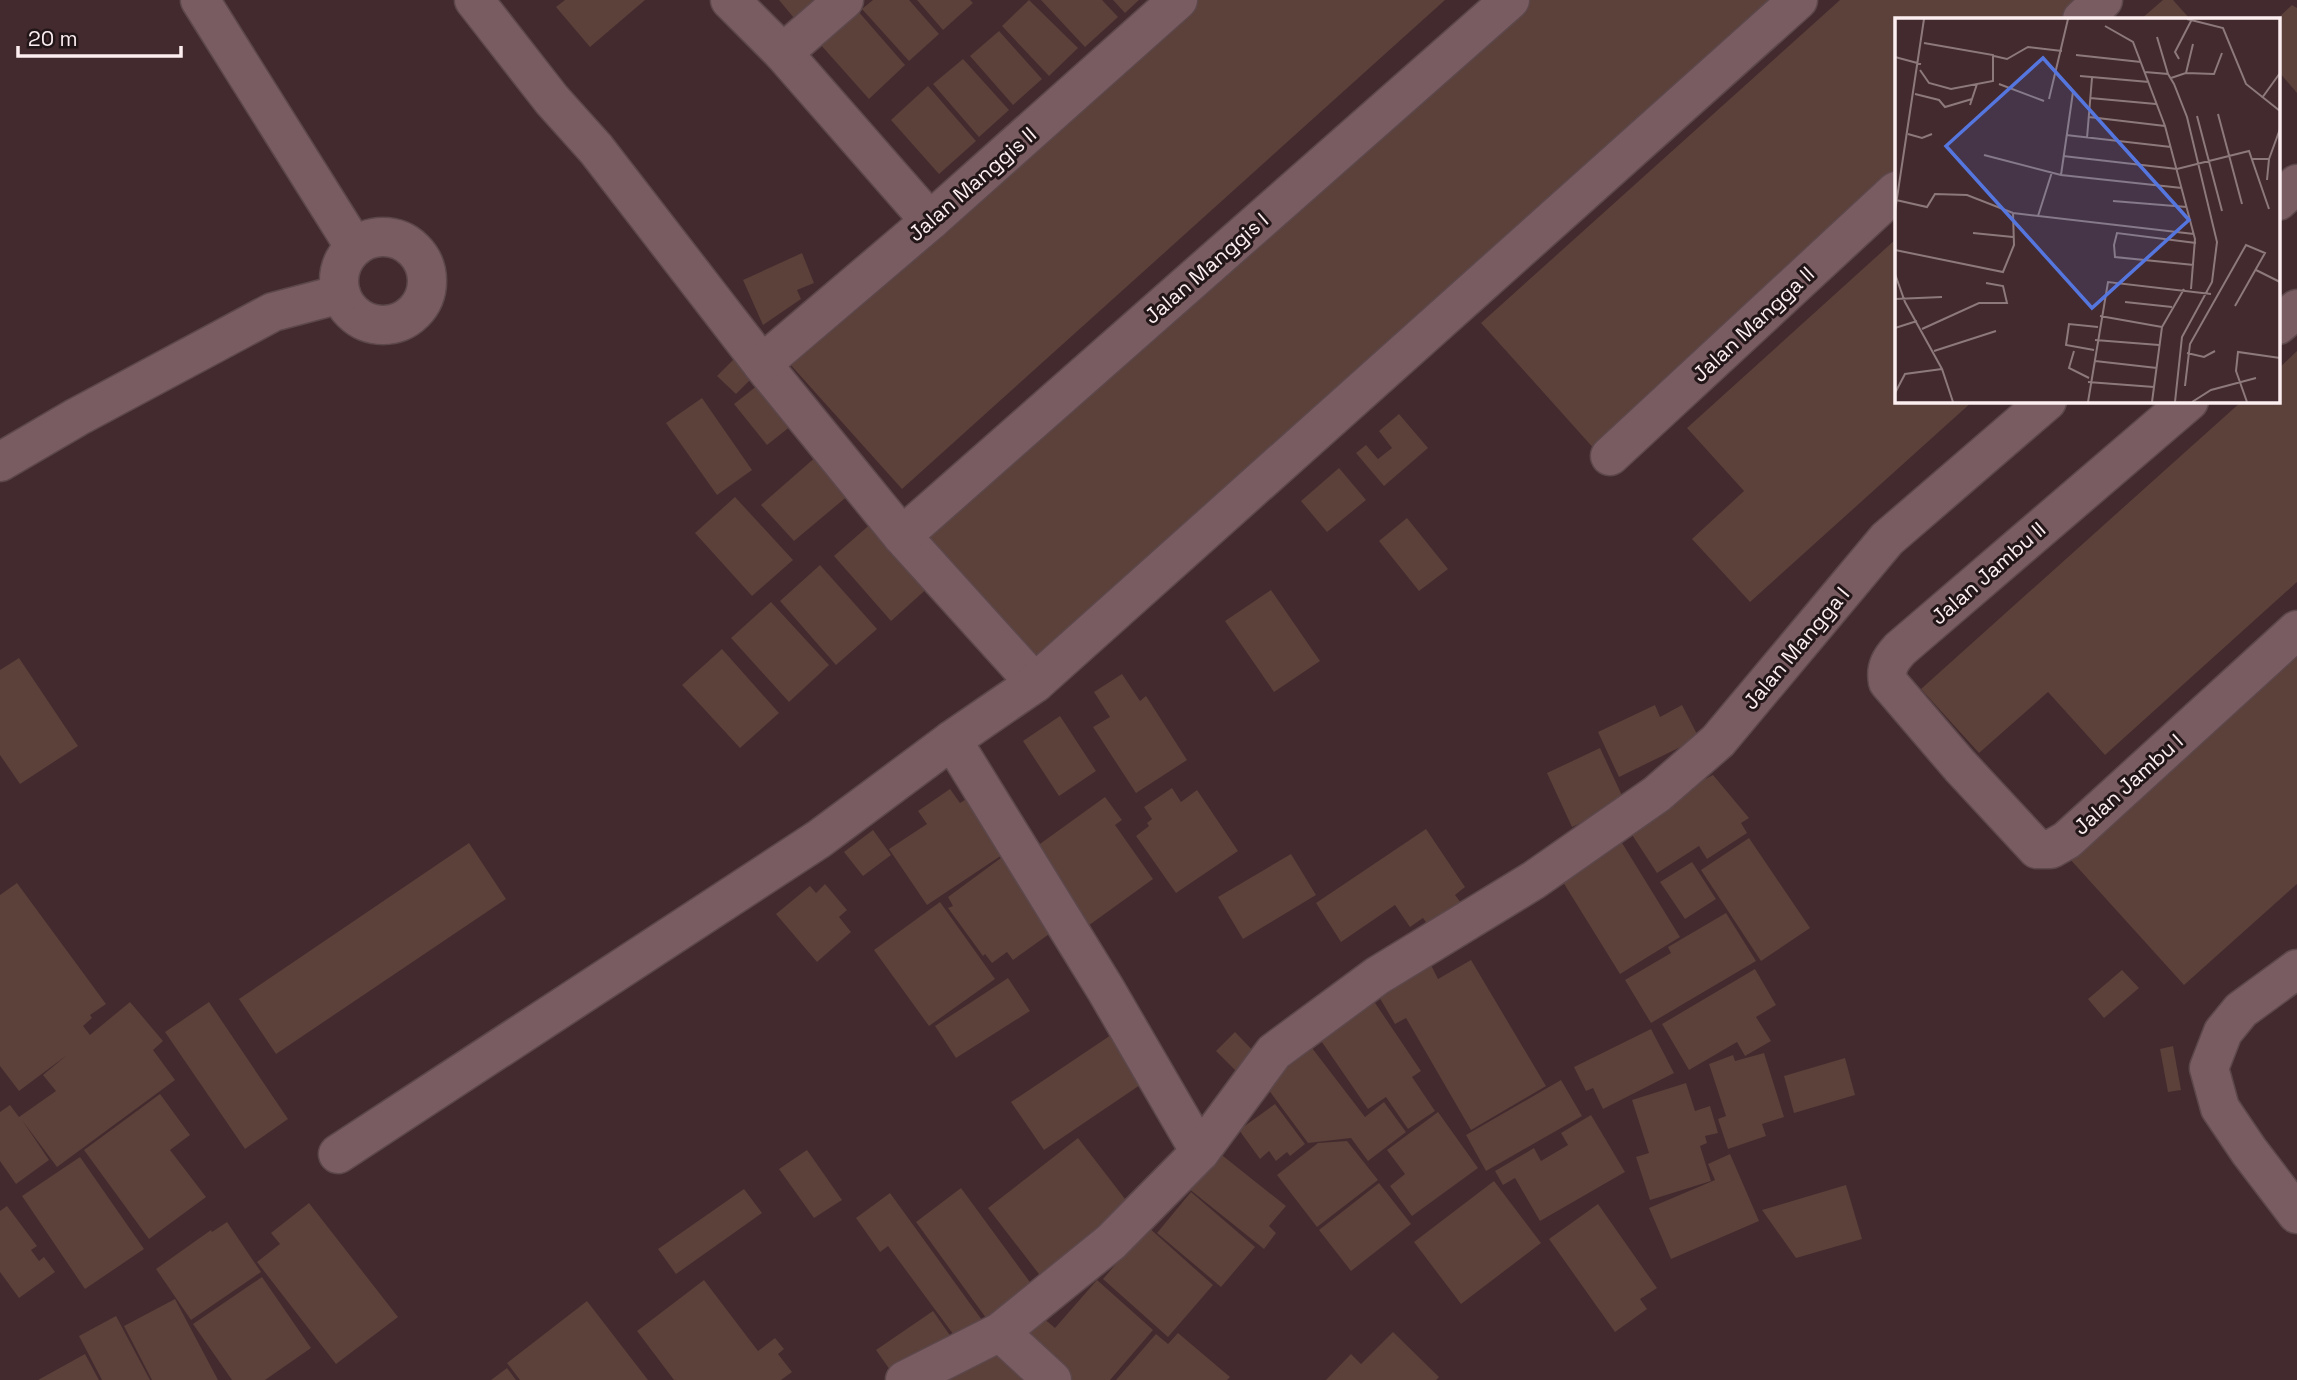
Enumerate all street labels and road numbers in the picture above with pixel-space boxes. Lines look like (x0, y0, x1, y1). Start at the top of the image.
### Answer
street label: Jalan Manggis II (902, 121, 1042, 247)
street label: Jalan Manggis I (1138, 207, 1274, 329)
street label: Jalan Mangga II (1686, 260, 1820, 388)
street label: Jalan Jambu II (1925, 516, 2051, 630)
street label: Jalan Mangga I (1737, 581, 1855, 715)
street label: Jalan Jambu I (2068, 728, 2188, 840)

